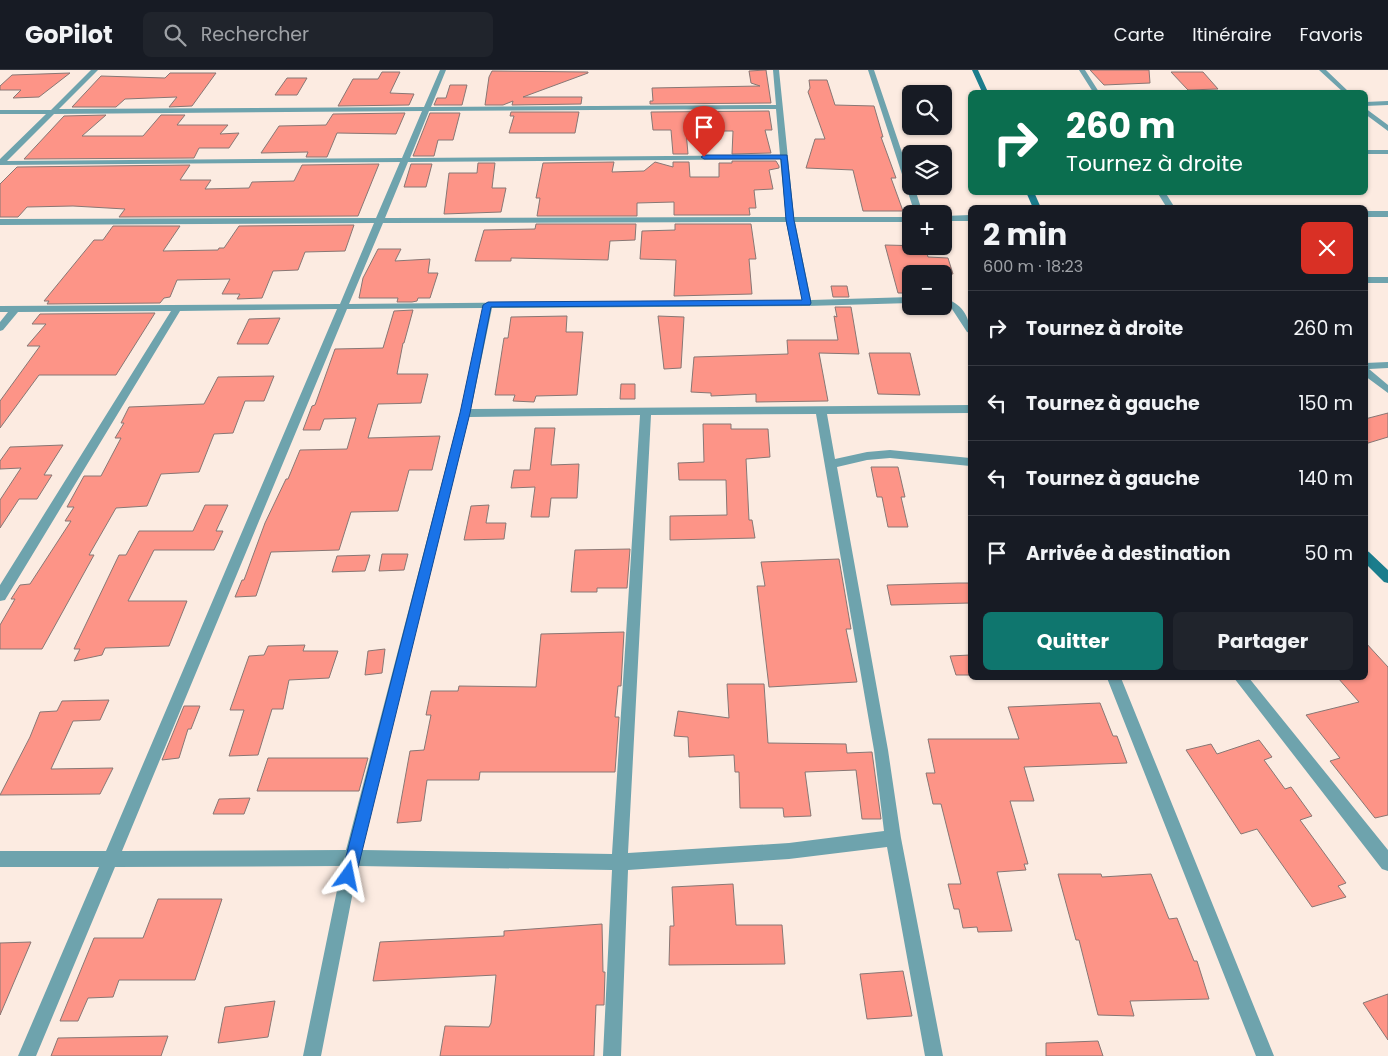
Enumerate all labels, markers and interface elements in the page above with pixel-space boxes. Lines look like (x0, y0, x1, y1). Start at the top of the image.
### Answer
search box (143, 12, 493, 57)
text: GoPilot (25, 18, 113, 51)
icon: search (161, 21, 189, 49)
text: Rechercher (201, 21, 309, 48)
text: Carte (1114, 22, 1164, 47)
text: Itinéraire (1192, 22, 1272, 47)
text: Favoris (1300, 22, 1363, 47)
map controls (902, 85, 952, 315)
button: search (902, 85, 952, 135)
text: 260 m (1066, 101, 1176, 150)
pin (683, 106, 725, 157)
icon: right (983, 110, 1048, 175)
icon: arrive (690, 113, 718, 141)
button: layers (902, 145, 952, 195)
text: Tournez à droite (1066, 148, 1243, 179)
button: + (902, 205, 952, 255)
text: 2 min (983, 213, 1067, 256)
button: close (1301, 222, 1353, 274)
text: 600 m · 18:23 (983, 255, 1083, 278)
button: − (902, 265, 952, 315)
icon: right (983, 314, 1011, 342)
text: Tournez à droite (1026, 315, 1183, 342)
text: 260 m (1293, 315, 1353, 342)
icon: left (983, 389, 1011, 417)
text: Tournez à gauche (1026, 390, 1200, 417)
text: 150 m (1298, 390, 1353, 417)
icon: left (983, 464, 1011, 492)
text: Tournez à gauche (1026, 465, 1200, 492)
text: 140 m (1298, 465, 1353, 492)
icon: arrive (983, 539, 1011, 567)
text: Arrivée à destination (1026, 540, 1231, 567)
text: 50 m (1304, 540, 1353, 567)
button: Quitter (983, 612, 1163, 670)
button: Partager (1173, 612, 1353, 670)
position arrow (321, 849, 373, 901)

